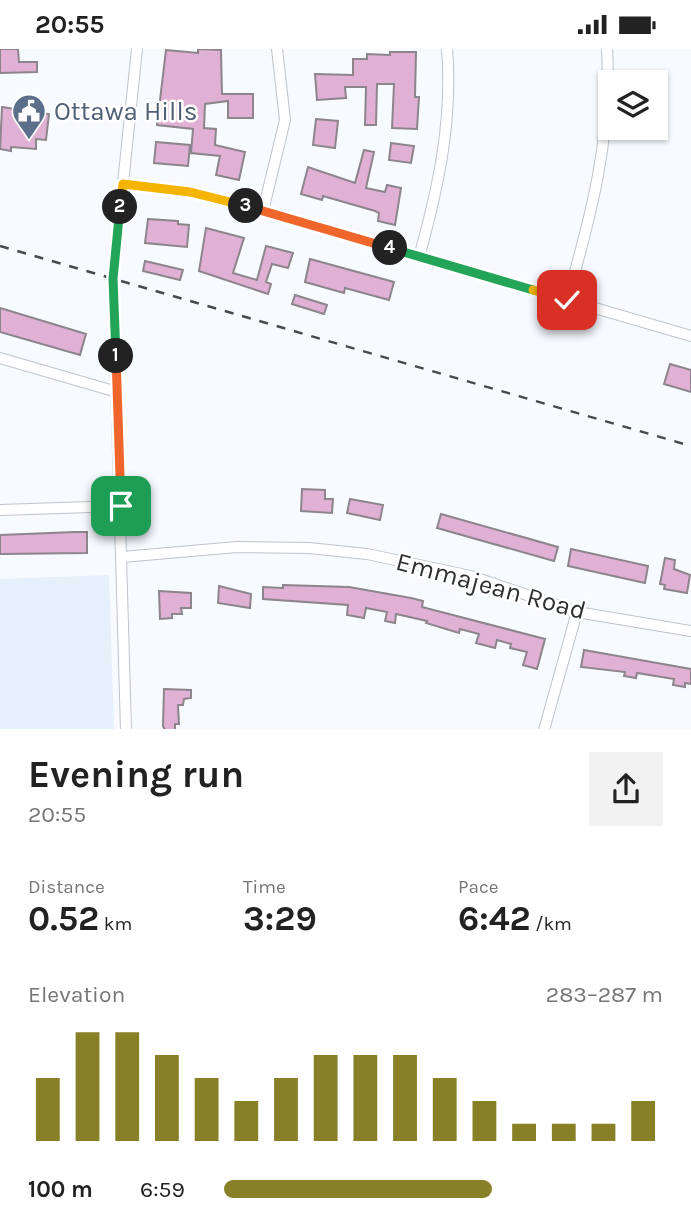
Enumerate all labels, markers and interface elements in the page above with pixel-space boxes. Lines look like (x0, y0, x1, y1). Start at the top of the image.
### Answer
text: 20:55 (35, 9, 104, 40)
map controls (598, 70, 668, 140)
button: layers (598, 70, 668, 140)
public building icon: Ottawa Hills (10, 92, 48, 141)
place label: Ottawa Hills (54, 96, 197, 127)
pin: 2 (102, 189, 138, 225)
pin: 3 (229, 189, 264, 223)
text: 3 (240, 194, 251, 216)
text: 2 (114, 195, 125, 217)
pin: 4 (372, 231, 408, 265)
text: 4 (384, 236, 395, 258)
pin (537, 270, 597, 330)
icon: check (548, 281, 586, 319)
pin: 1 (99, 339, 134, 373)
text: 1 (112, 344, 119, 366)
pin (91, 476, 151, 536)
icon: arrive (102, 487, 140, 525)
street label: Emmajean Road (393, 546, 589, 626)
text: Evening run (28, 752, 244, 797)
button: share (589, 752, 663, 826)
text: 20:55 (28, 801, 86, 828)
text: Distance (28, 876, 105, 898)
text: Time (243, 876, 286, 898)
text: Pace (458, 876, 499, 898)
text: 0.52 (28, 898, 99, 939)
text: 3:29 (243, 898, 317, 939)
text: 6:42 (458, 898, 531, 939)
text: km (99, 913, 132, 935)
text: /km (531, 913, 572, 935)
text: Elevation (28, 981, 125, 1008)
text: 283–287 m (546, 981, 663, 1008)
text: 100 m (28, 1176, 93, 1203)
text: 6:59 (140, 1176, 185, 1203)

